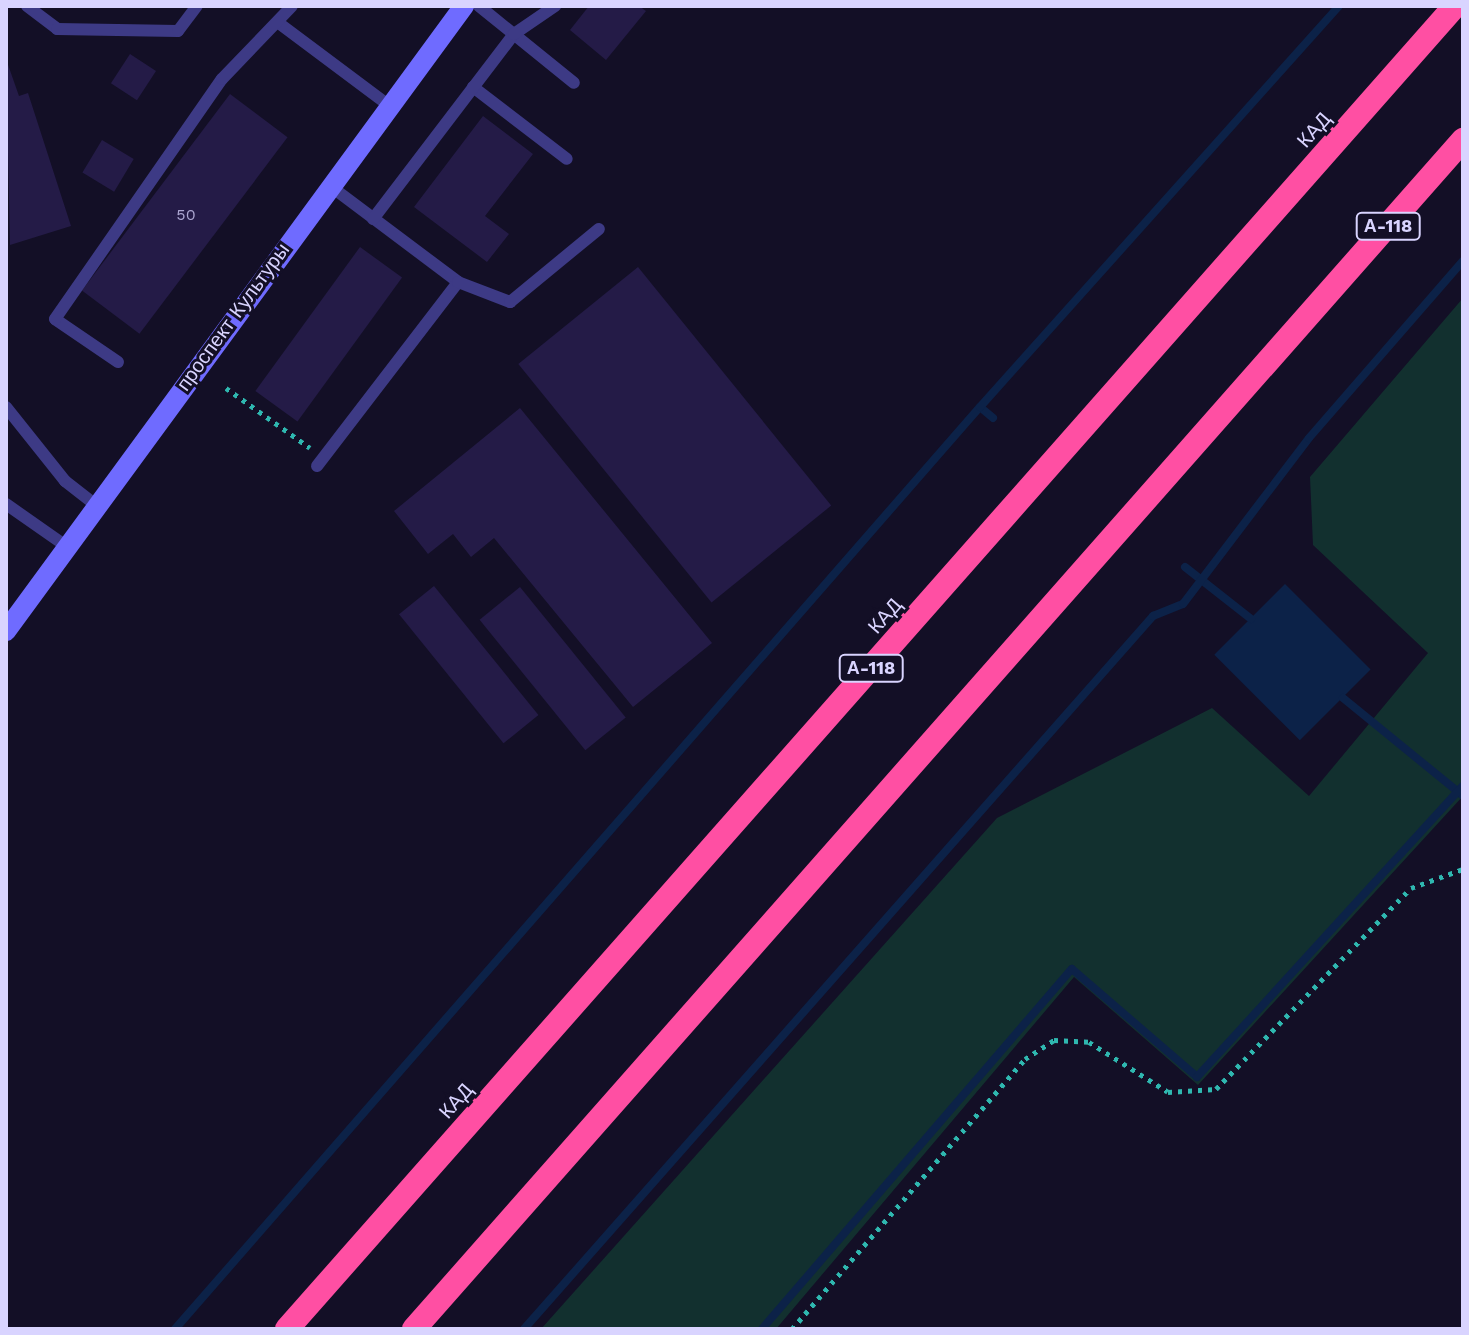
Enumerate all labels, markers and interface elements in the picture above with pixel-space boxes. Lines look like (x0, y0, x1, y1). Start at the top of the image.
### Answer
street label: КАД (1292, 107, 1336, 153)
house number: 50 (176, 205, 196, 225)
road number: А-118 (1354, 212, 1422, 240)
street label: проспект Культуры (171, 239, 295, 395)
street label: КАД (863, 593, 907, 639)
road number: А-118 (837, 654, 905, 682)
street label: КАД (434, 1078, 478, 1124)

